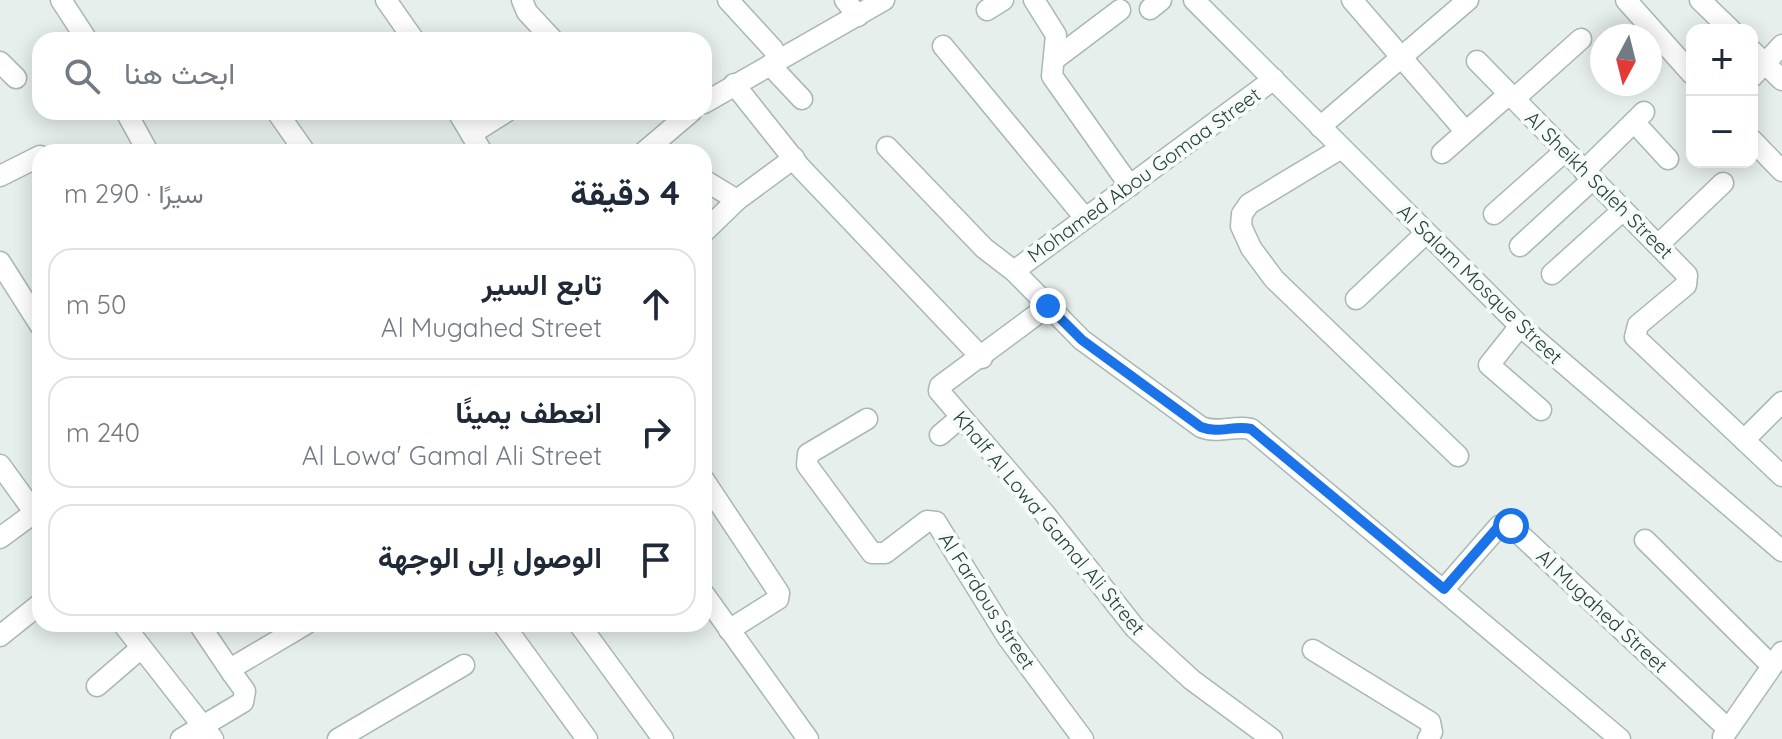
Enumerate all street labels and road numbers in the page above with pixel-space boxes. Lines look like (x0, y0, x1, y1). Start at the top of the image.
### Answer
street label: Mohamed Abou Gomaa Street (1022, 81, 1265, 268)
street label: Al Sheikh Saleh Street (1520, 105, 1679, 264)
street label: Al Salam Mosque Street (1393, 198, 1568, 369)
street label: Khalf Al Lowa' Gamal Ali Street (948, 405, 1151, 640)
street label: Al Fardous Street (934, 528, 1041, 674)
street label: Al Mugahed Street (1532, 543, 1673, 678)

